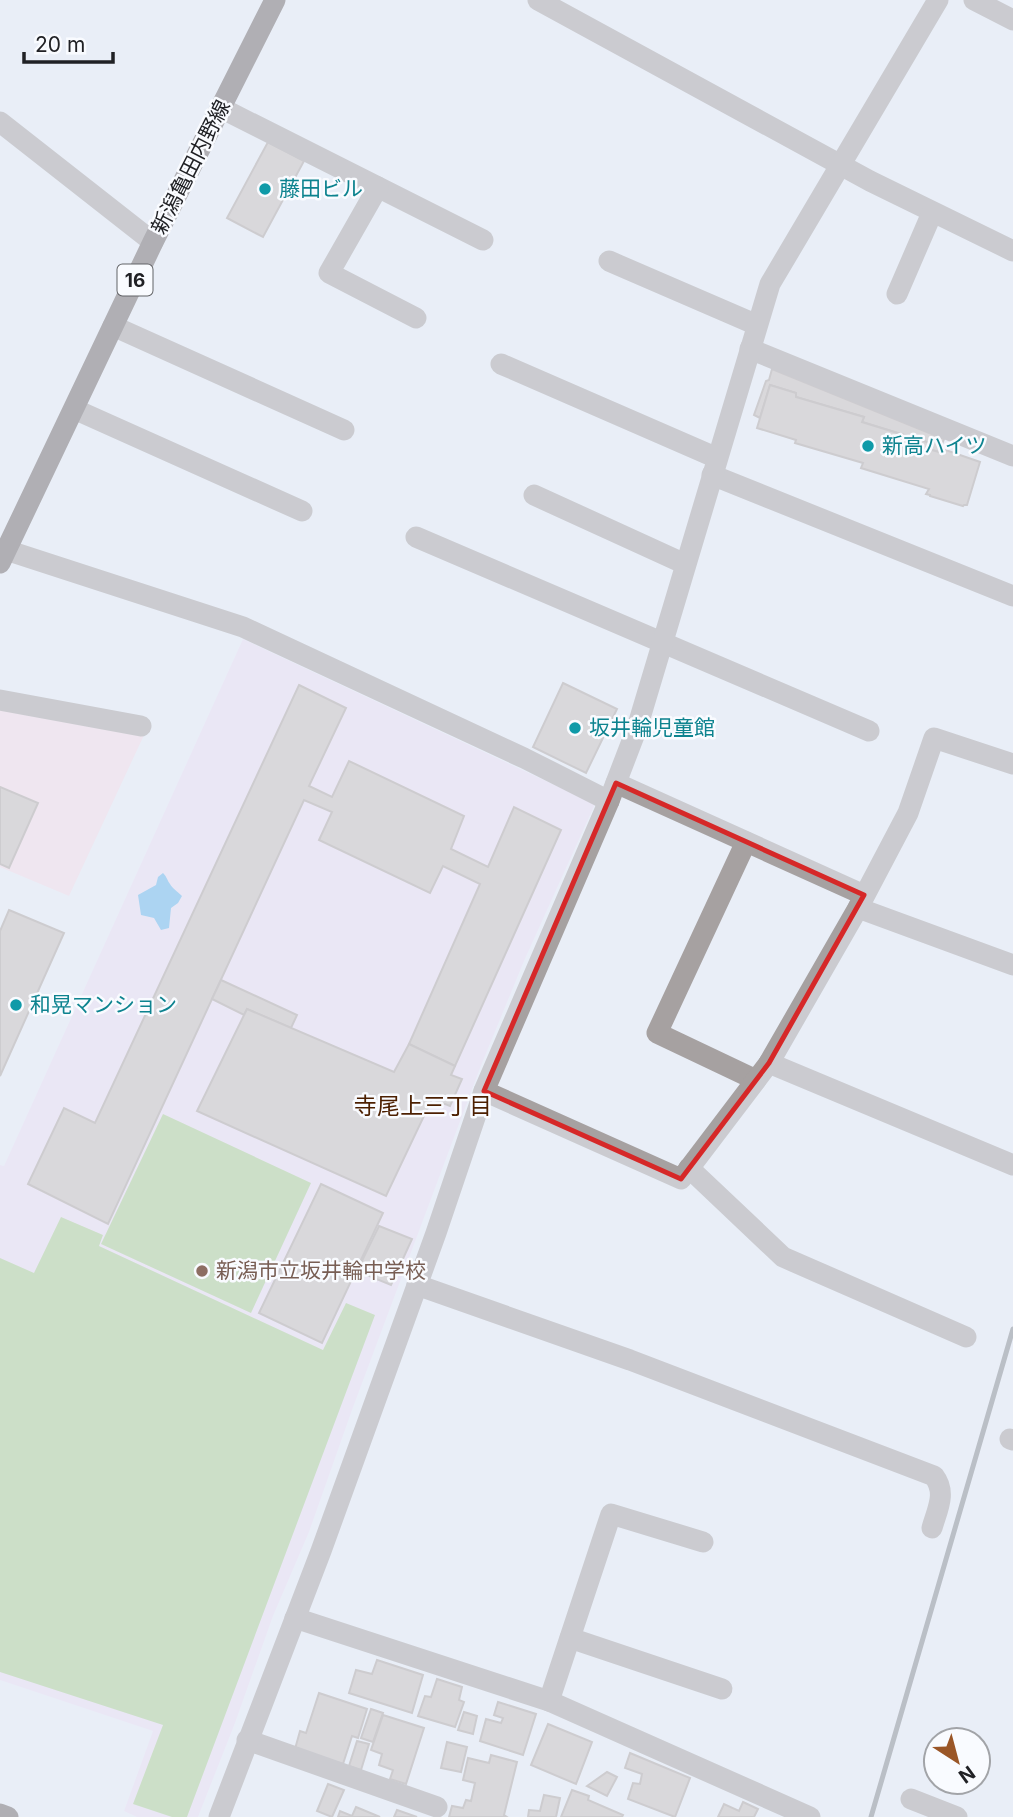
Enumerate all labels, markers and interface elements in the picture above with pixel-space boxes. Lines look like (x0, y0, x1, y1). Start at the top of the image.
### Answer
scale bar (24, 21, 114, 65)
text: 20 m (35, 32, 85, 57)
street label: 新潟亀田内野線 (146, 96, 235, 238)
place label: 藤田ビル (279, 176, 363, 201)
marker: 藤田ビル (257, 181, 273, 197)
road number: 16 (118, 264, 152, 296)
place label: 新高ハイツ (882, 433, 987, 458)
marker: 新高ハイツ (860, 438, 876, 454)
place label: 坂井輪児童館 (589, 715, 715, 740)
marker: 坂井輪児童館 (567, 720, 583, 736)
place label: 和晃マンション (30, 992, 177, 1017)
marker: 和晃マンション (8, 997, 24, 1013)
district label: 寺尾上三丁目 (354, 1092, 492, 1120)
place label: 新潟市立坂井輪中学校 (216, 1258, 426, 1283)
marker: 新潟市立坂井輪中学校 (194, 1263, 210, 1279)
north arrow (922, 1726, 992, 1796)
text: N (954, 1761, 979, 1788)

